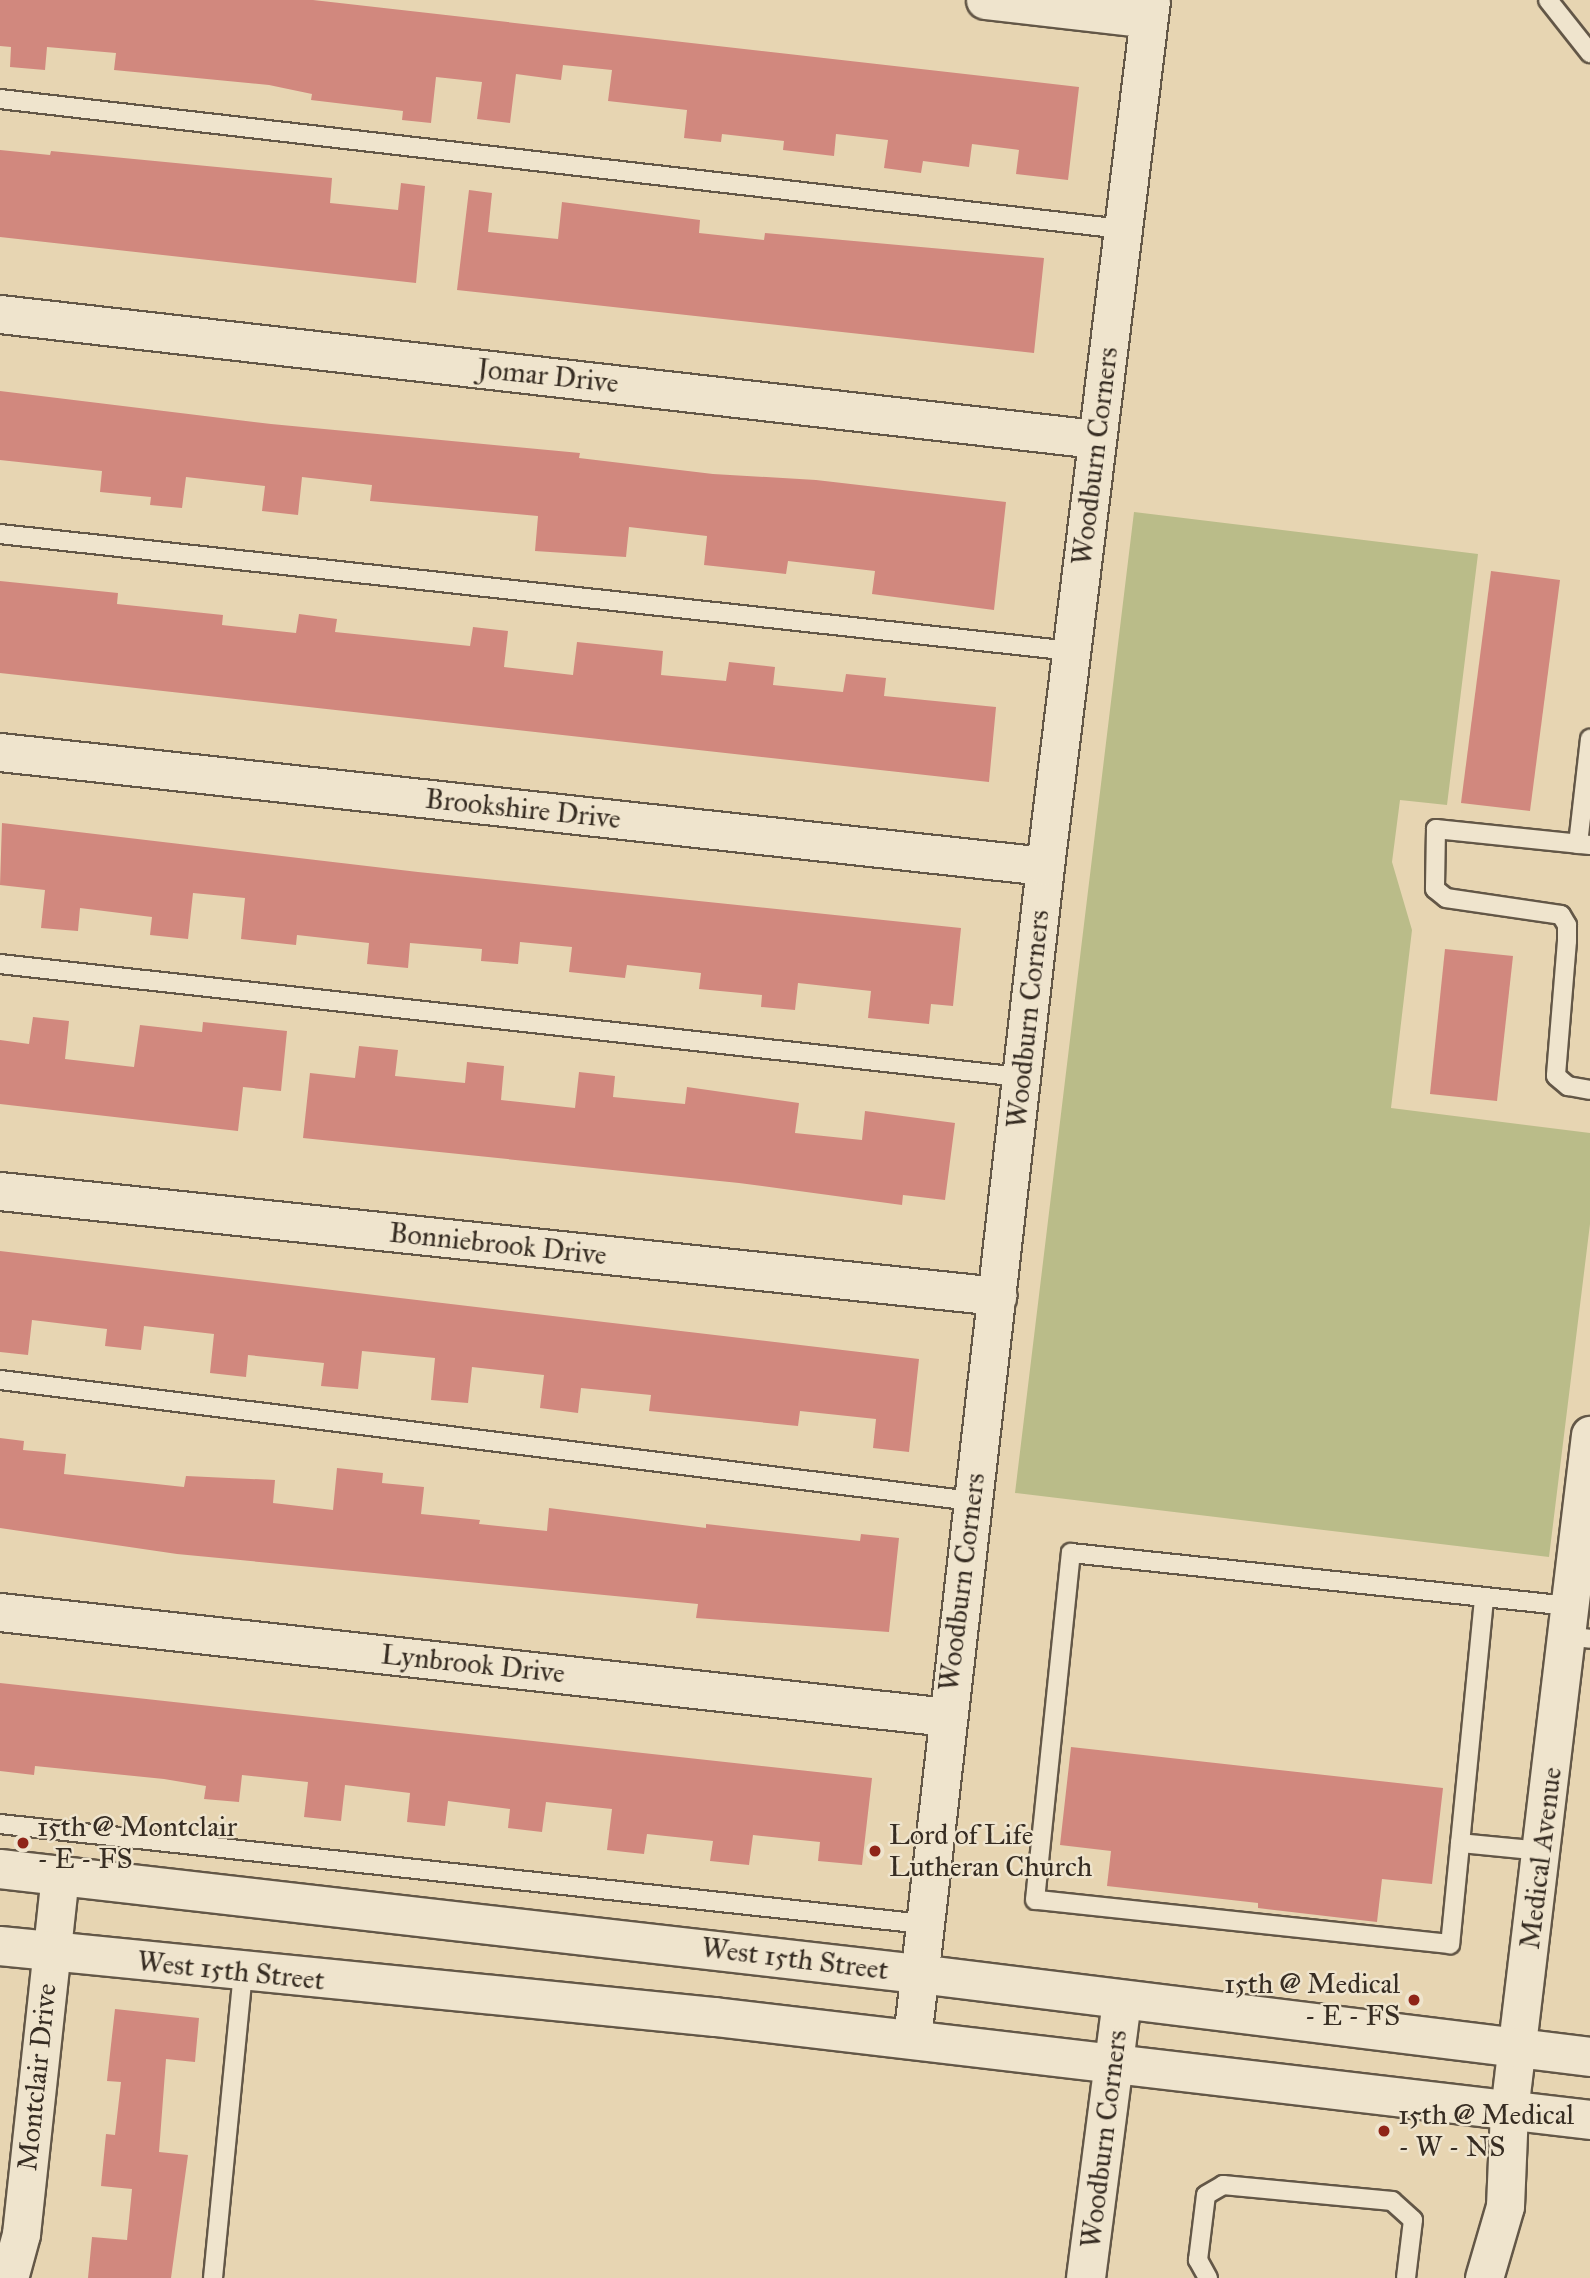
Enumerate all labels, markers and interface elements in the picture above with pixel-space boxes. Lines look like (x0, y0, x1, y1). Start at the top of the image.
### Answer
street label: Woodburn Corners (1065, 345, 1125, 567)
street label: Jomar Drive (476, 352, 620, 400)
street label: Brookshire Drive (424, 782, 622, 836)
street label: Woodburn Corners (1000, 908, 1056, 1130)
street label: Bonniebrook Drive (388, 1216, 608, 1272)
street label: Woodburn Corners (932, 1471, 992, 1693)
street label: Lynbrook Drive (379, 1638, 567, 1690)
street label: Medical Avenue (1513, 1765, 1569, 1951)
place label: 15th @ Montclair - E - FS (37, 1810, 237, 1876)
place label: Lord of Life Lutheran Church (889, 1818, 1092, 1884)
marker: 15th @ Montclair - E - FS (15, 1835, 31, 1851)
marker: Lord of Life Lutheran Church (867, 1843, 883, 1859)
street label: West 15th Street (700, 1931, 890, 1987)
street label: West 15th Street (136, 1944, 326, 1998)
place label: 15th @ Medical - E - FS (1224, 1967, 1400, 2033)
street label: Montclair Drive (10, 1982, 64, 2172)
marker: 15th @ Medical - E - FS (1406, 1992, 1422, 2008)
street label: Woodburn Corners (1074, 2028, 1134, 2250)
place label: 15th @ Medical - W - NS (1398, 2098, 1574, 2164)
marker: 15th @ Medical - W - NS (1376, 2123, 1392, 2139)

